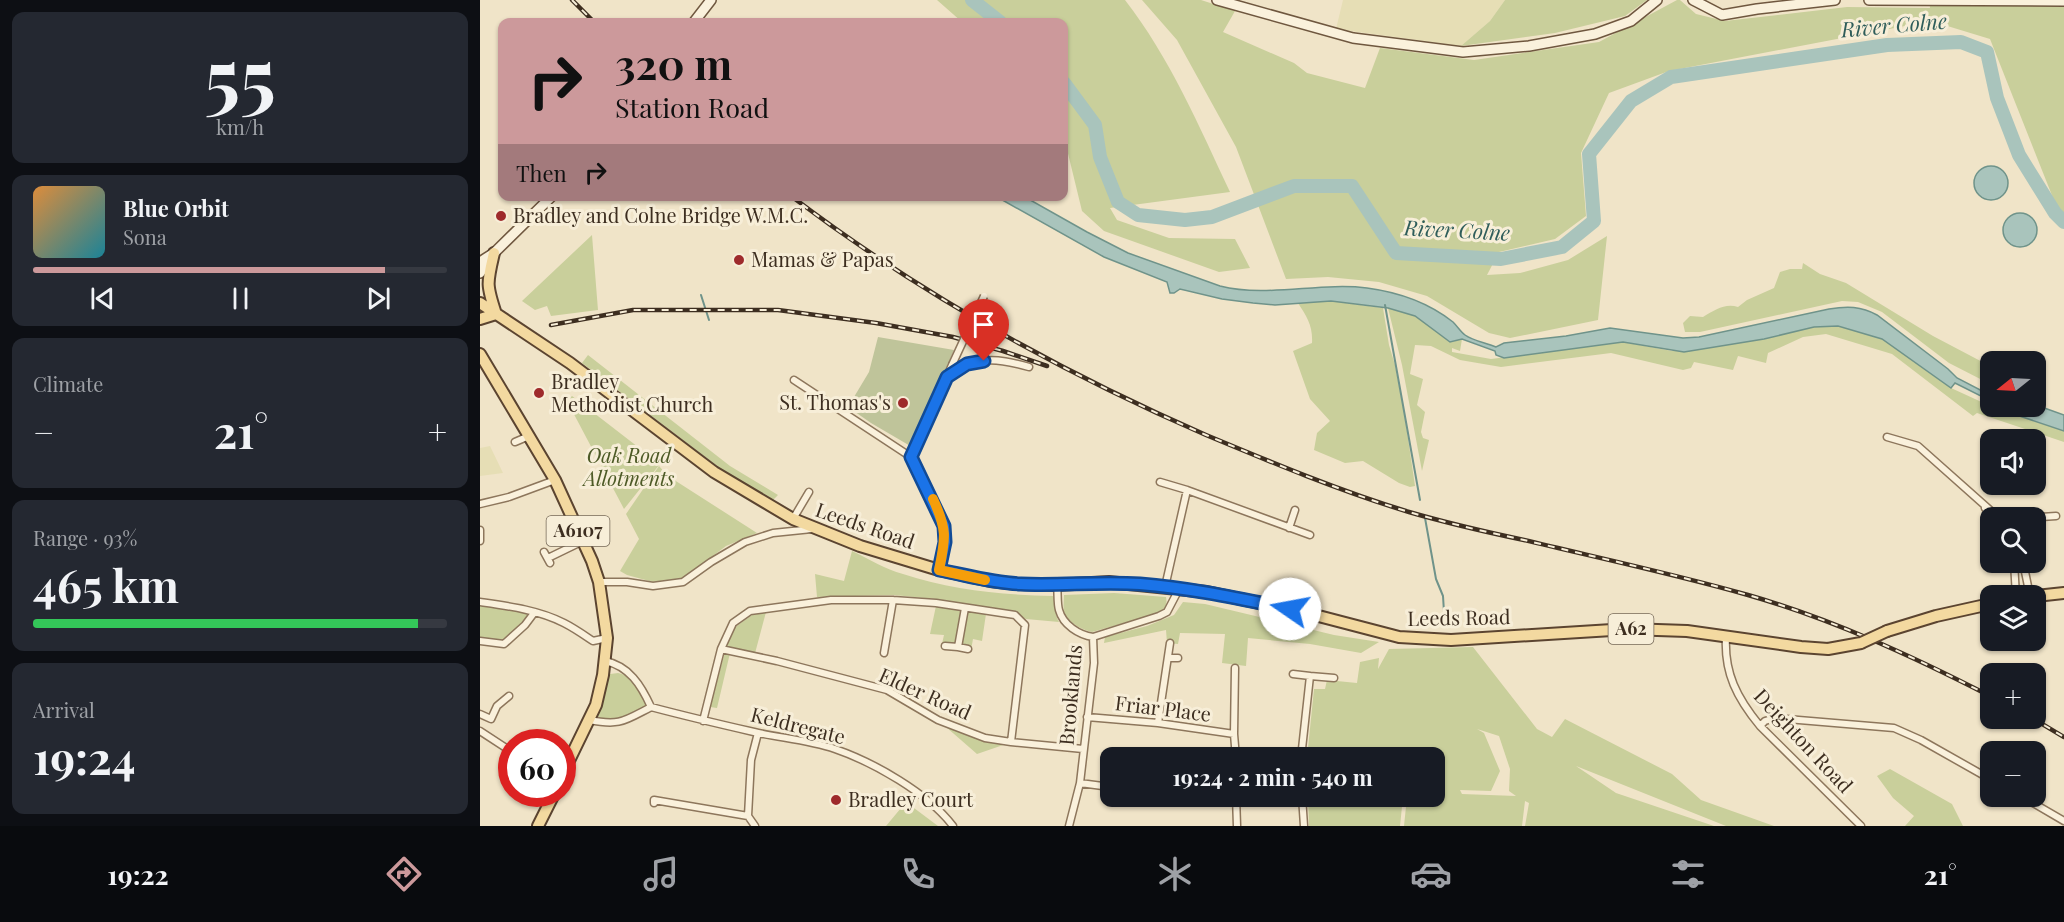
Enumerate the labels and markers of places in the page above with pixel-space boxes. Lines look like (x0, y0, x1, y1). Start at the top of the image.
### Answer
place label: Bradley and Colne Bridge W.M.C. (513, 201, 808, 228)
marker: Bradley and Colne Bridge W.M.C. (494, 209, 508, 223)
place label: Mamas & Papas (751, 245, 894, 272)
marker: Mamas & Papas (732, 253, 746, 267)
pin (958, 299, 1009, 361)
place label: Bradley Methodist Church (551, 367, 713, 417)
marker: Bradley Methodist Church (532, 386, 546, 400)
place label: St. Thomas's (779, 388, 891, 415)
marker: St. Thomas's (896, 396, 910, 410)
place label: Bradley Court (848, 785, 974, 812)
marker: Bradley Court (829, 793, 843, 807)

